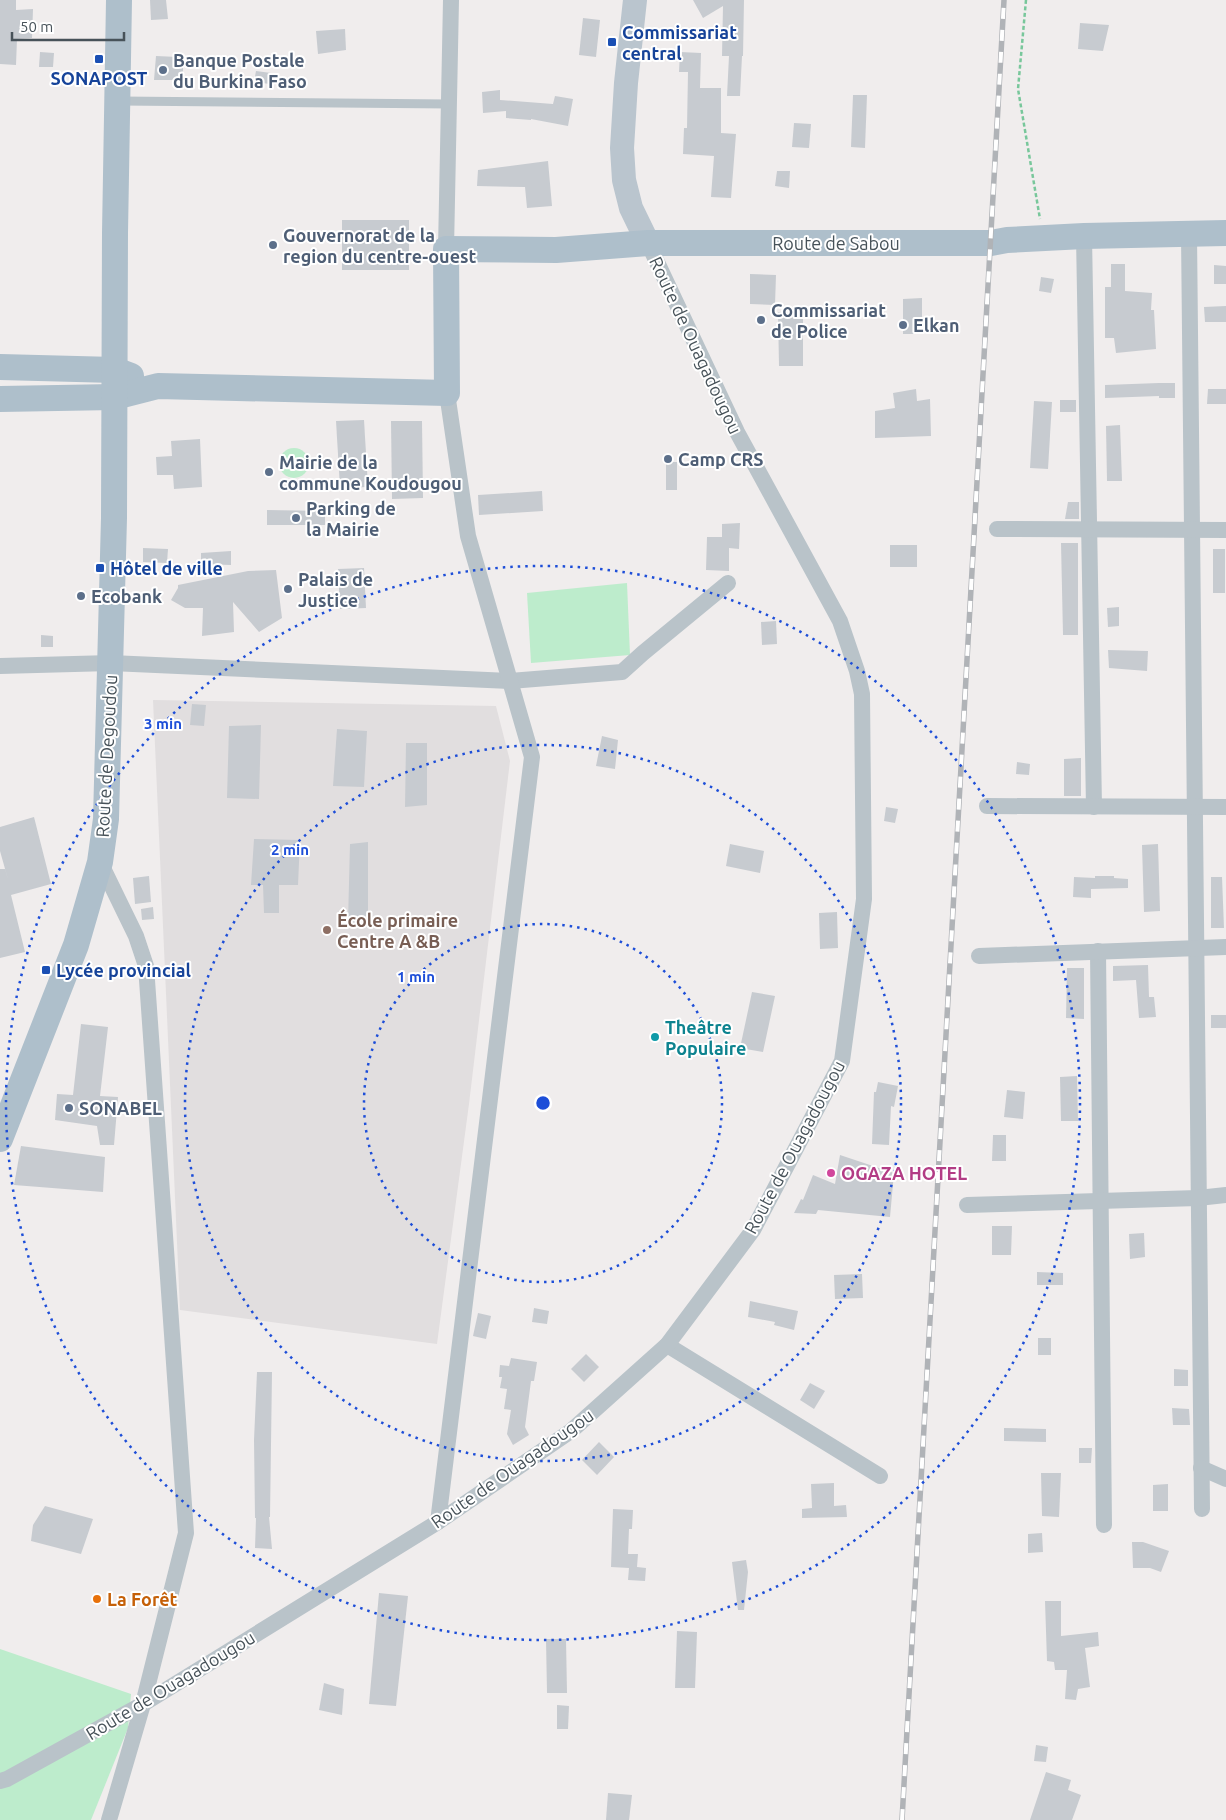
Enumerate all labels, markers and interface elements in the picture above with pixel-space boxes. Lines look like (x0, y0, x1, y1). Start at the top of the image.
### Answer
scale bar (12, 10, 125, 42)
text: 50 m (20, 18, 53, 35)
place label: Commissariat central (622, 22, 737, 63)
marker: Commissariat central (606, 36, 618, 48)
place label: Banque Postale du Burkina Faso (173, 50, 307, 91)
marker: SONAPOST (93, 53, 105, 65)
marker: Banque Postale du Burkina Faso (157, 64, 169, 76)
place label: SONAPOST (51, 68, 148, 88)
place label: Gouvernorat de la region du centre-ouest (283, 225, 476, 266)
street label: Route de Sabou (772, 233, 900, 253)
marker: Gouvernorat de la region du centre-ouest (267, 239, 279, 251)
street label: Route de Ouagadougou (646, 253, 746, 437)
place label: Commissariat de Police (771, 300, 886, 341)
marker: Commissariat de Police (755, 314, 767, 326)
place label: Elkan (913, 315, 959, 335)
marker: Elkan (897, 319, 909, 331)
place label: Camp CRS (678, 449, 764, 469)
place label: Mairie de la commune Koudougou (279, 452, 462, 493)
marker: Camp CRS (662, 453, 674, 465)
marker: Mairie de la commune Koudougou (263, 466, 275, 478)
place label: Parking de la Mairie (306, 498, 396, 539)
marker: Parking de la Mairie (290, 512, 302, 524)
place label: Hôtel de ville (110, 558, 223, 578)
marker: Hôtel de ville (94, 562, 106, 574)
place label: Palais de Justice (298, 569, 373, 610)
marker: Palais de Justice (282, 583, 294, 595)
place label: Ecobank (91, 586, 162, 606)
marker: Ecobank (75, 590, 87, 602)
street label: Route de Degoudou (92, 674, 120, 838)
text: 3 min (144, 715, 182, 732)
text: 2 min (271, 841, 309, 858)
place label: École primaire Centre A &B (337, 909, 458, 951)
marker: École primaire Centre A &B (321, 924, 333, 936)
place label: Lycée provincial (56, 960, 192, 980)
marker: Lycée provincial (40, 964, 52, 976)
text: 1 min (397, 968, 435, 985)
place label: Theâtre Populaire (665, 1017, 746, 1058)
marker: Theâtre Populaire (649, 1031, 661, 1043)
street label: Route de Ouagadougou (740, 1057, 848, 1237)
centre of rings (534, 1094, 552, 1112)
place label: SONABEL (79, 1098, 162, 1118)
marker: SONABEL (63, 1102, 75, 1114)
place label: OGAZA HOTEL (841, 1163, 967, 1183)
marker: OGAZA HOTEL (825, 1167, 837, 1179)
street label: Route de Ouagadougou (427, 1404, 597, 1532)
place label: La Forêt (107, 1589, 178, 1609)
marker: La Forêt (91, 1593, 103, 1605)
street label: Route de Ouagadougou (82, 1627, 258, 1743)

